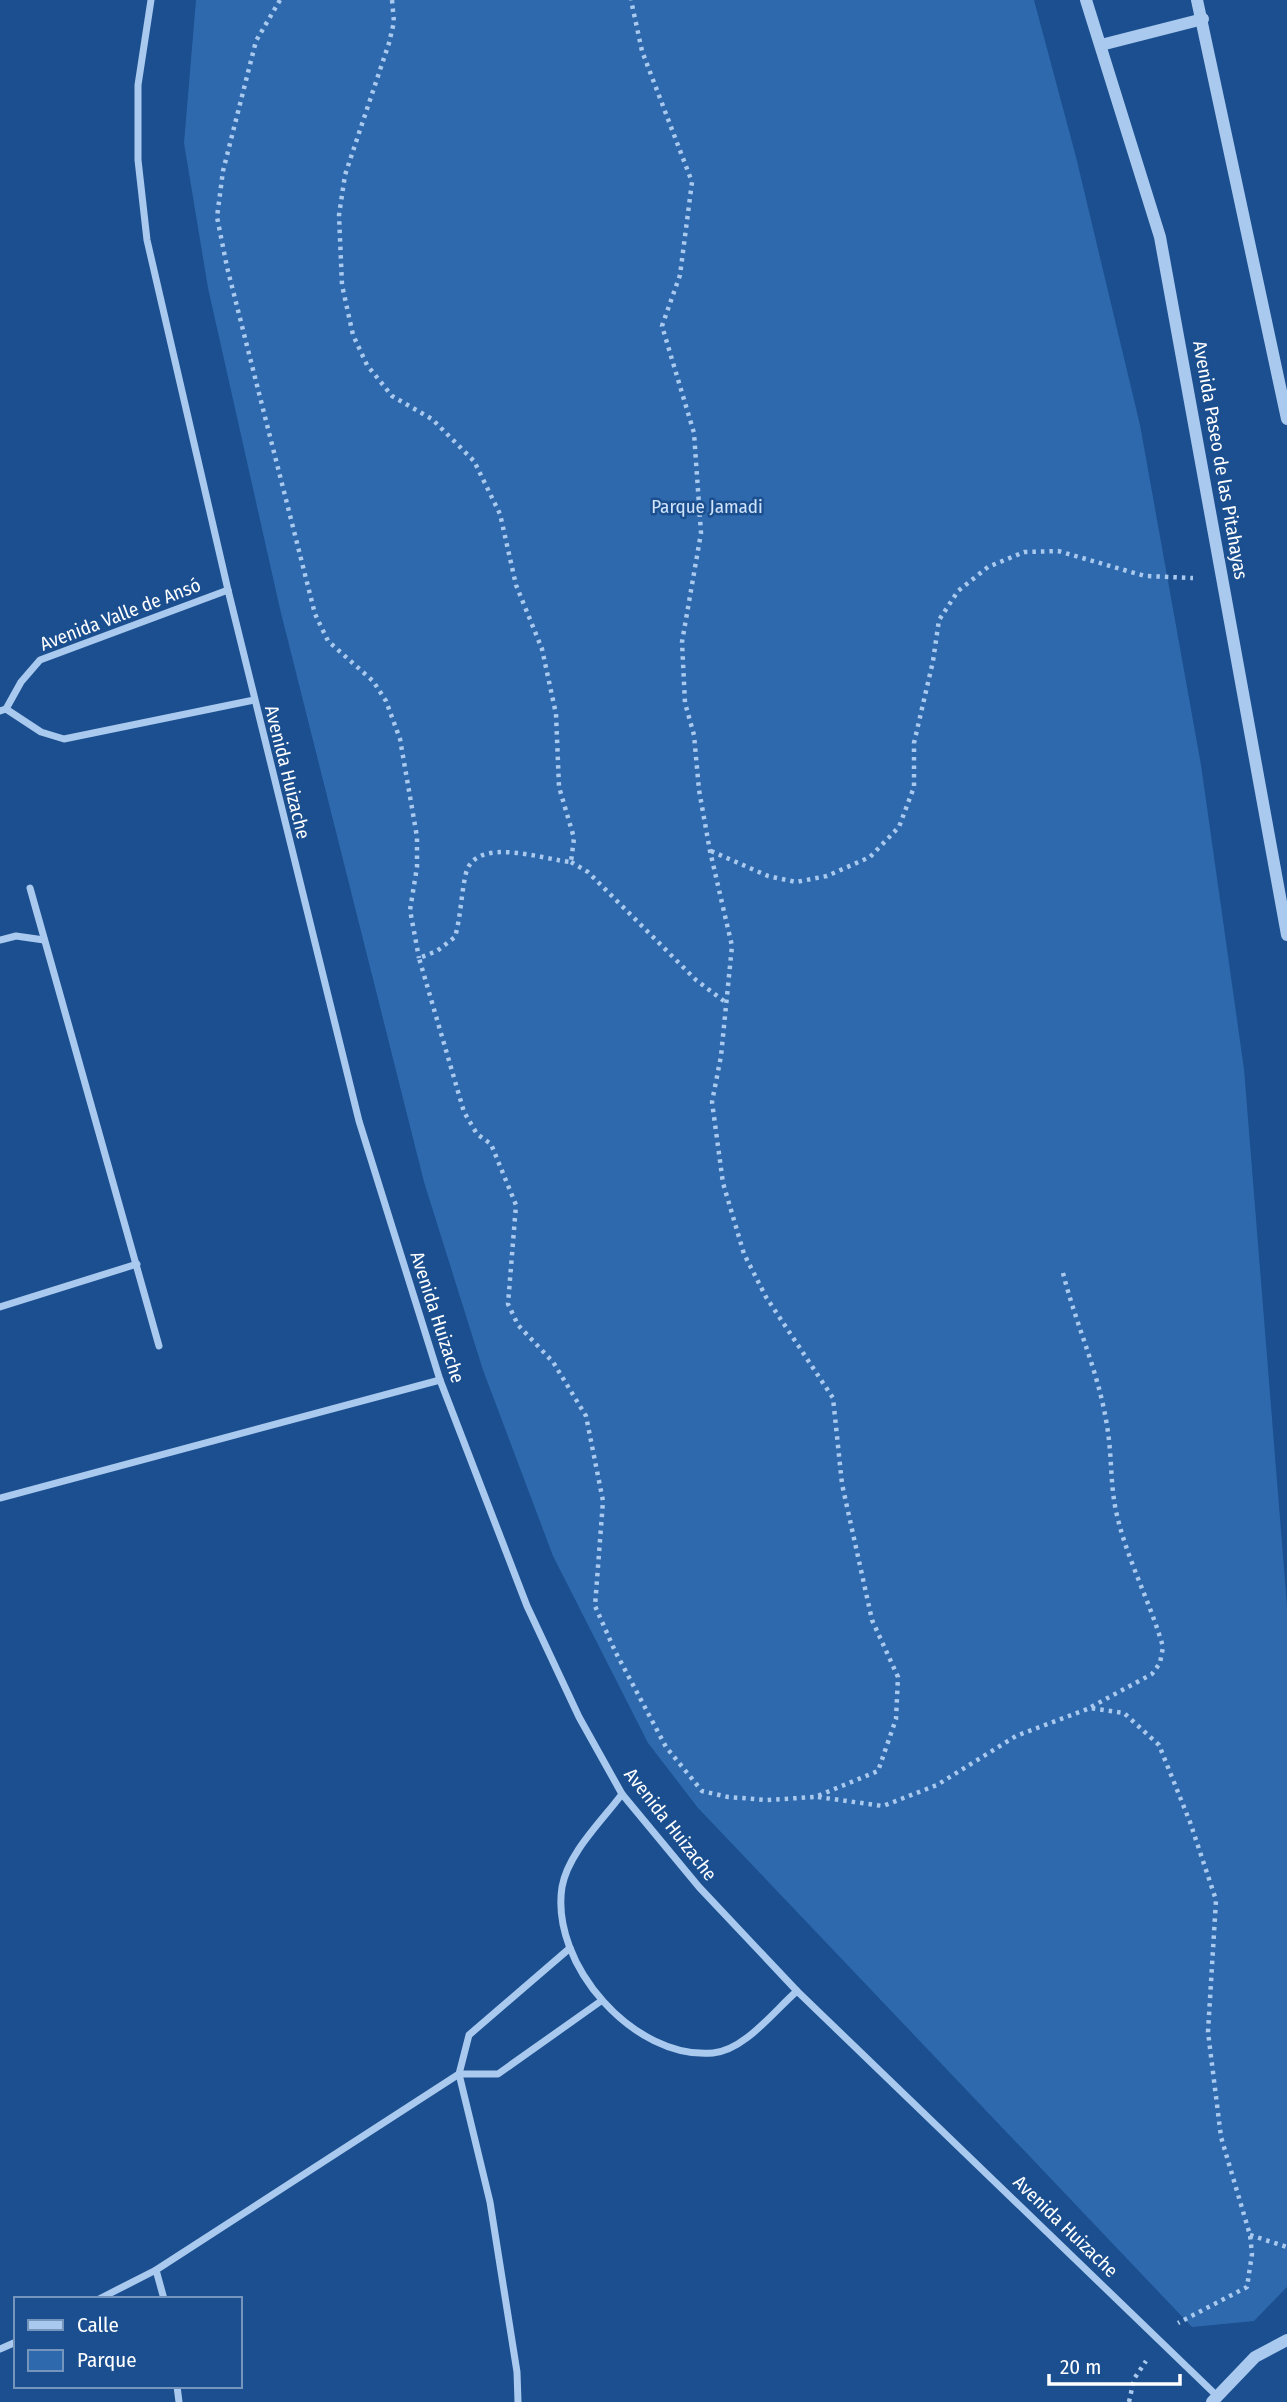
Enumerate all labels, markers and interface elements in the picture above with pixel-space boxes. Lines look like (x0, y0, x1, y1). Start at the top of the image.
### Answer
street label: Avenida Paseo de las Pitahayas (1188, 339, 1253, 581)
park label: Parque Jamadi (651, 495, 763, 518)
street label: Avenida Valle de Ansó (36, 573, 204, 656)
street label: Avenida Huizache (260, 703, 315, 841)
street label: Avenida Huizache (405, 1249, 470, 1386)
street label: Avenida Huizache (619, 1763, 722, 1885)
street label: Avenida Huizache (1008, 2171, 1123, 2282)
legend (14, 2297, 242, 2388)
text: Calle (77, 2312, 119, 2338)
scale bar (1049, 2342, 1180, 2386)
text: Parque (77, 2347, 137, 2373)
text: 20 m (1060, 2354, 1101, 2380)

